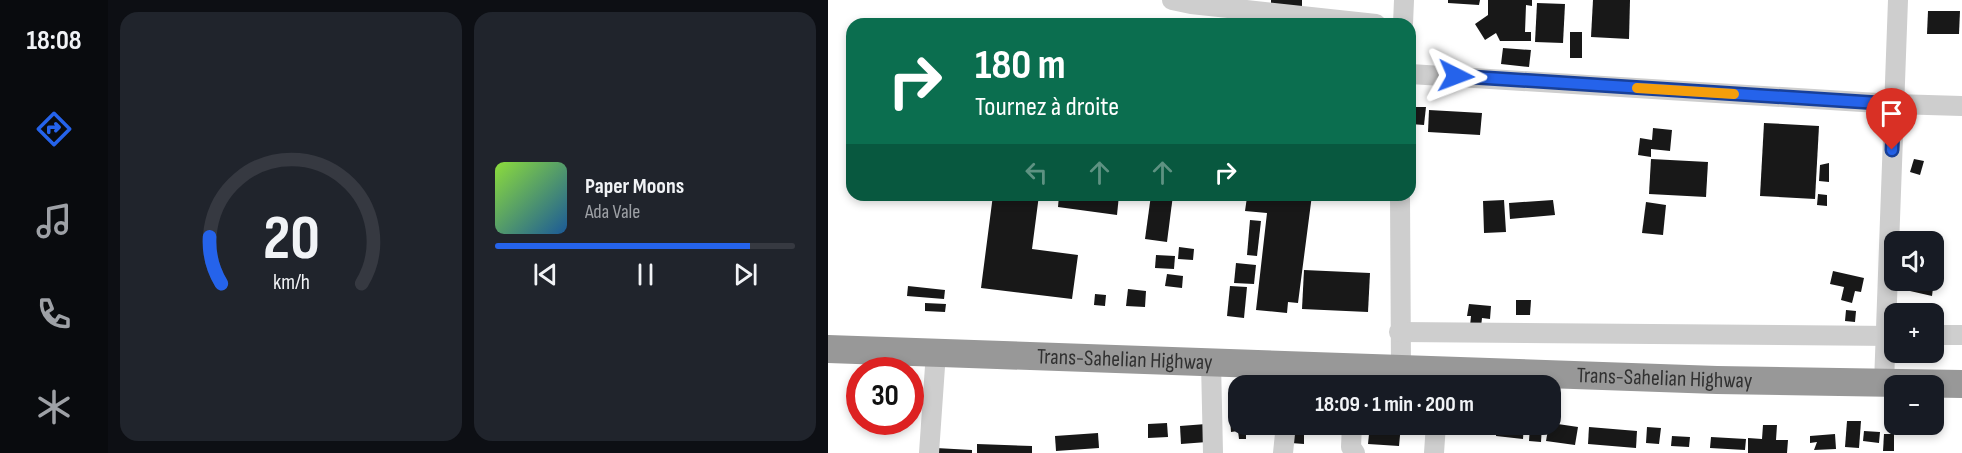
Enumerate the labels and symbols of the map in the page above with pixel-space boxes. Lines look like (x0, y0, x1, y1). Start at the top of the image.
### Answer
position arrow (1424, 44, 1488, 108)
pin (1866, 88, 1917, 150)
street label: Trans-Sahelian Highway (1037, 343, 1214, 376)
speed limit sign: 30 (846, 357, 924, 435)
street label: Trans-Sahelian Highway (1576, 362, 1753, 394)

